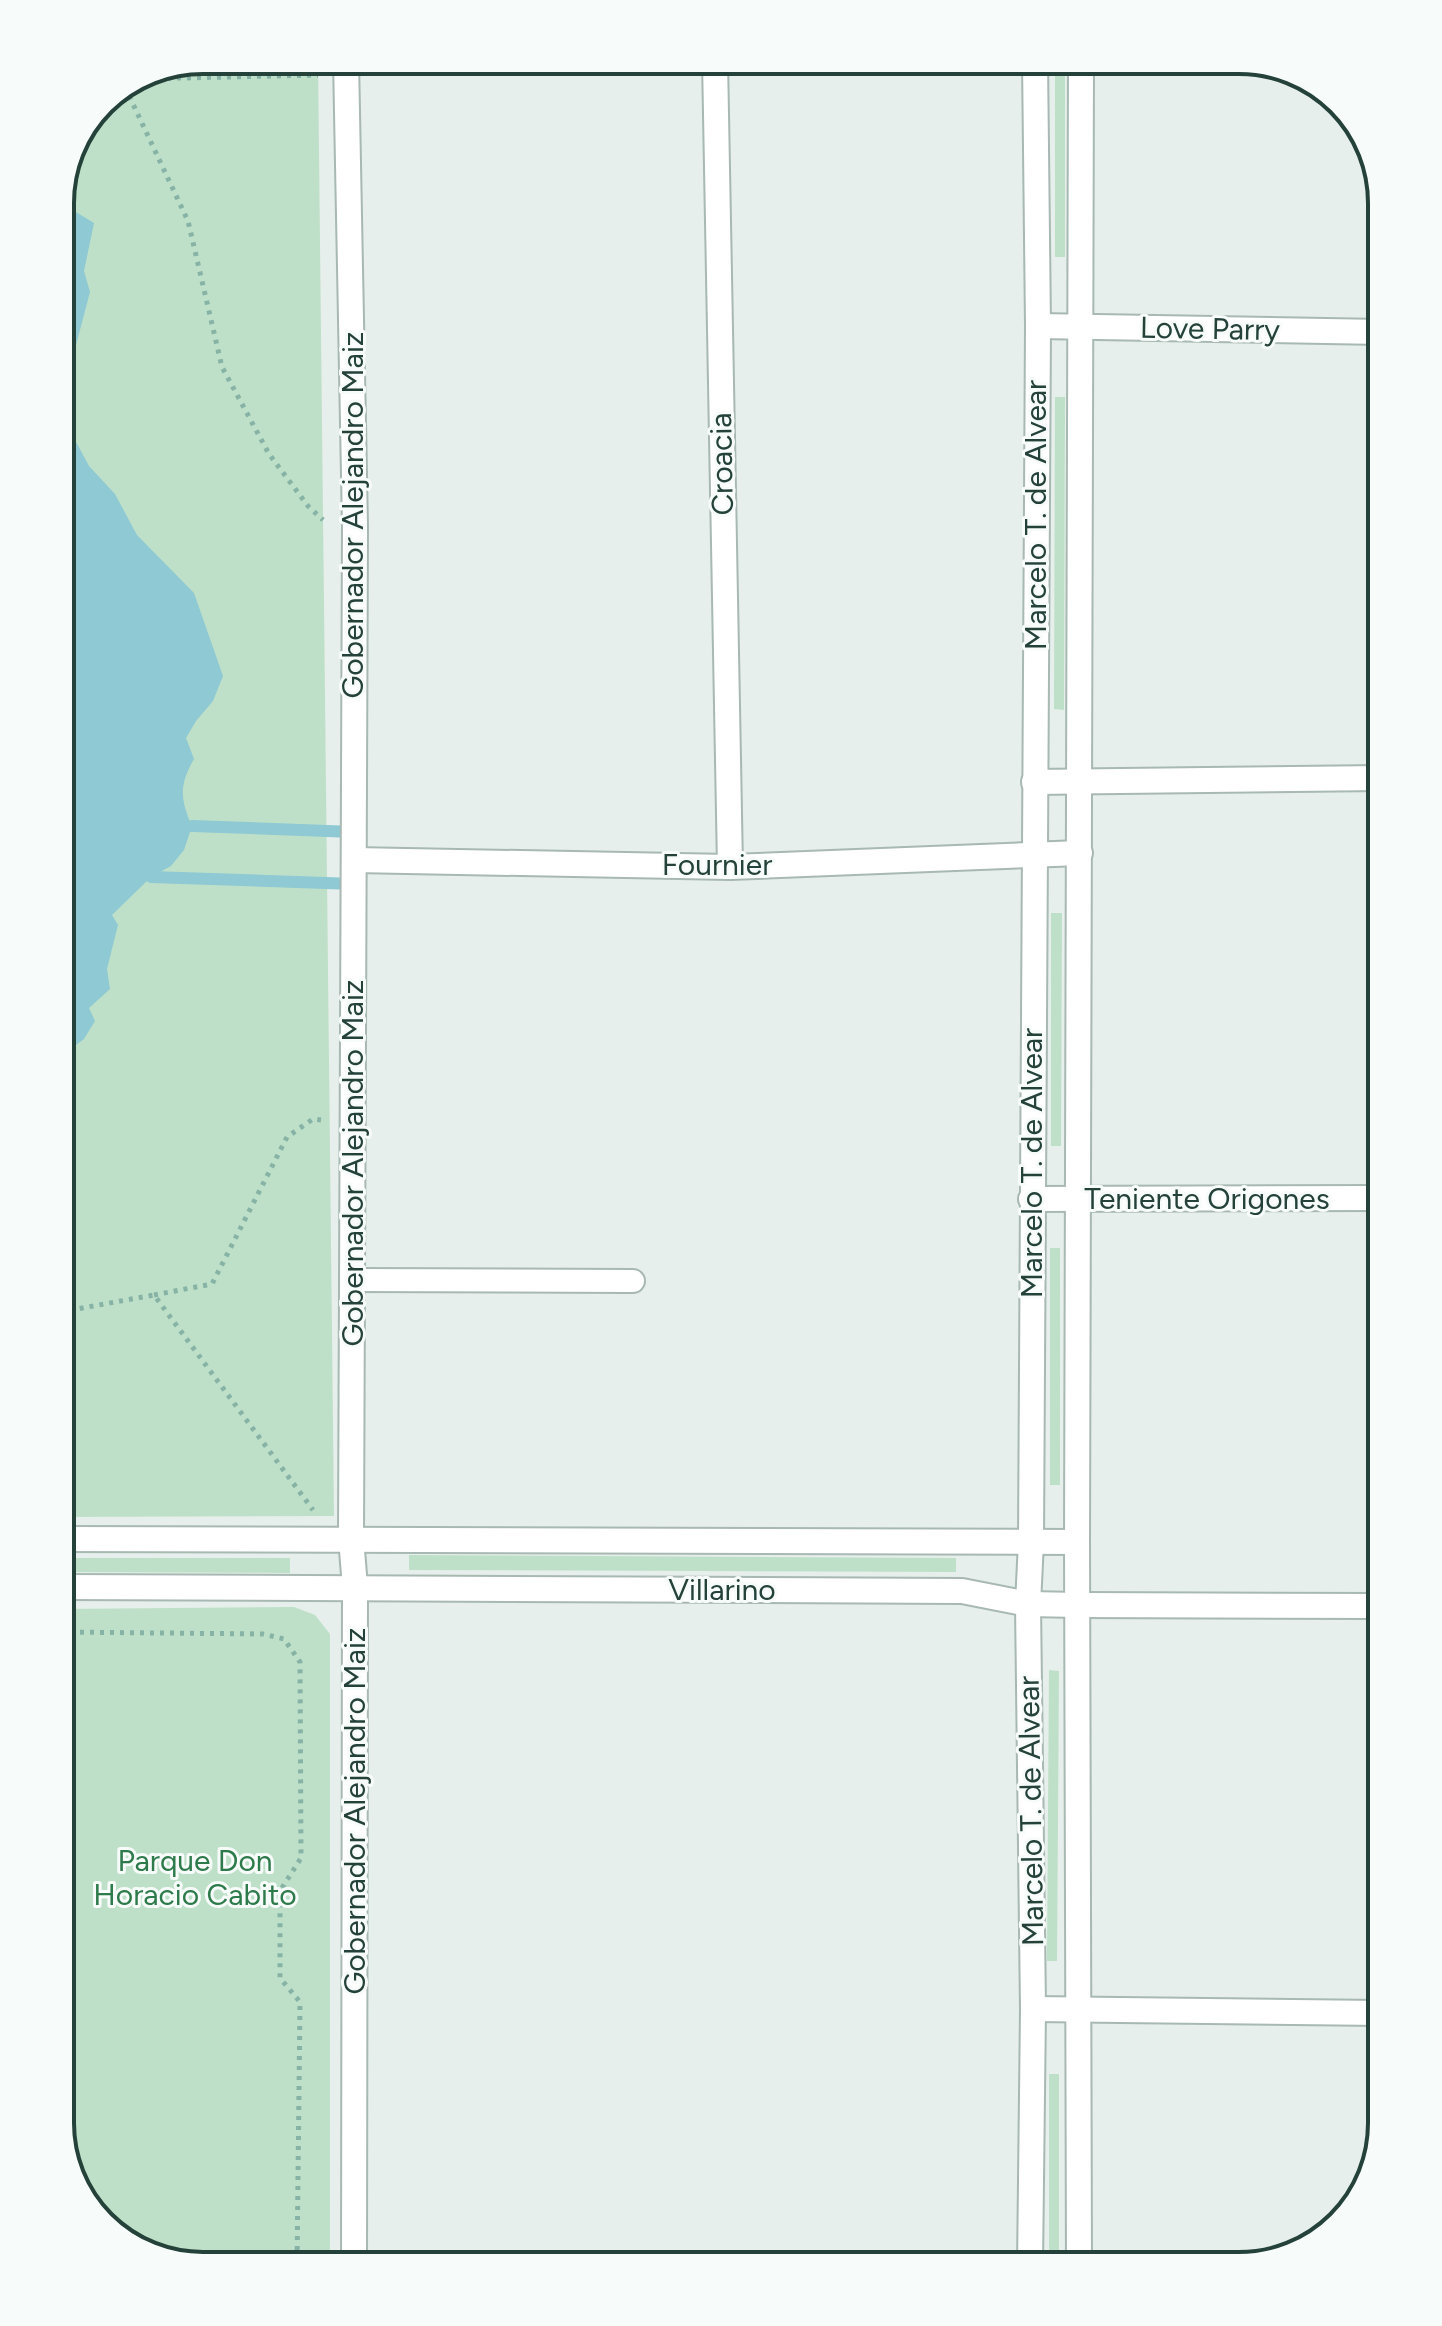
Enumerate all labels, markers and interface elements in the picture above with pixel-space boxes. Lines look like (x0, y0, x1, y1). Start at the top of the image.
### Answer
street label: Love Parry (1140, 309, 1281, 348)
street label: Gobernador Alejandro Maiz (334, 331, 371, 699)
street label: Marcelo T. de Alvear (1017, 380, 1054, 650)
street label: Croacia (702, 412, 741, 516)
street label: Fournier (662, 846, 772, 883)
street label: Gobernador Alejandro Maiz (334, 979, 371, 1347)
street label: Marcelo T. de Alvear (1013, 1028, 1050, 1298)
street label: Teniente Origones (1084, 1180, 1330, 1217)
street label: Villarino (668, 1571, 776, 1608)
street label: Gobernador Alejandro Maiz (336, 1627, 373, 1995)
street label: Marcelo T. de Alvear (1010, 1676, 1051, 1947)
park label: Parque Don Horacio Cabito (93, 1842, 297, 1913)

